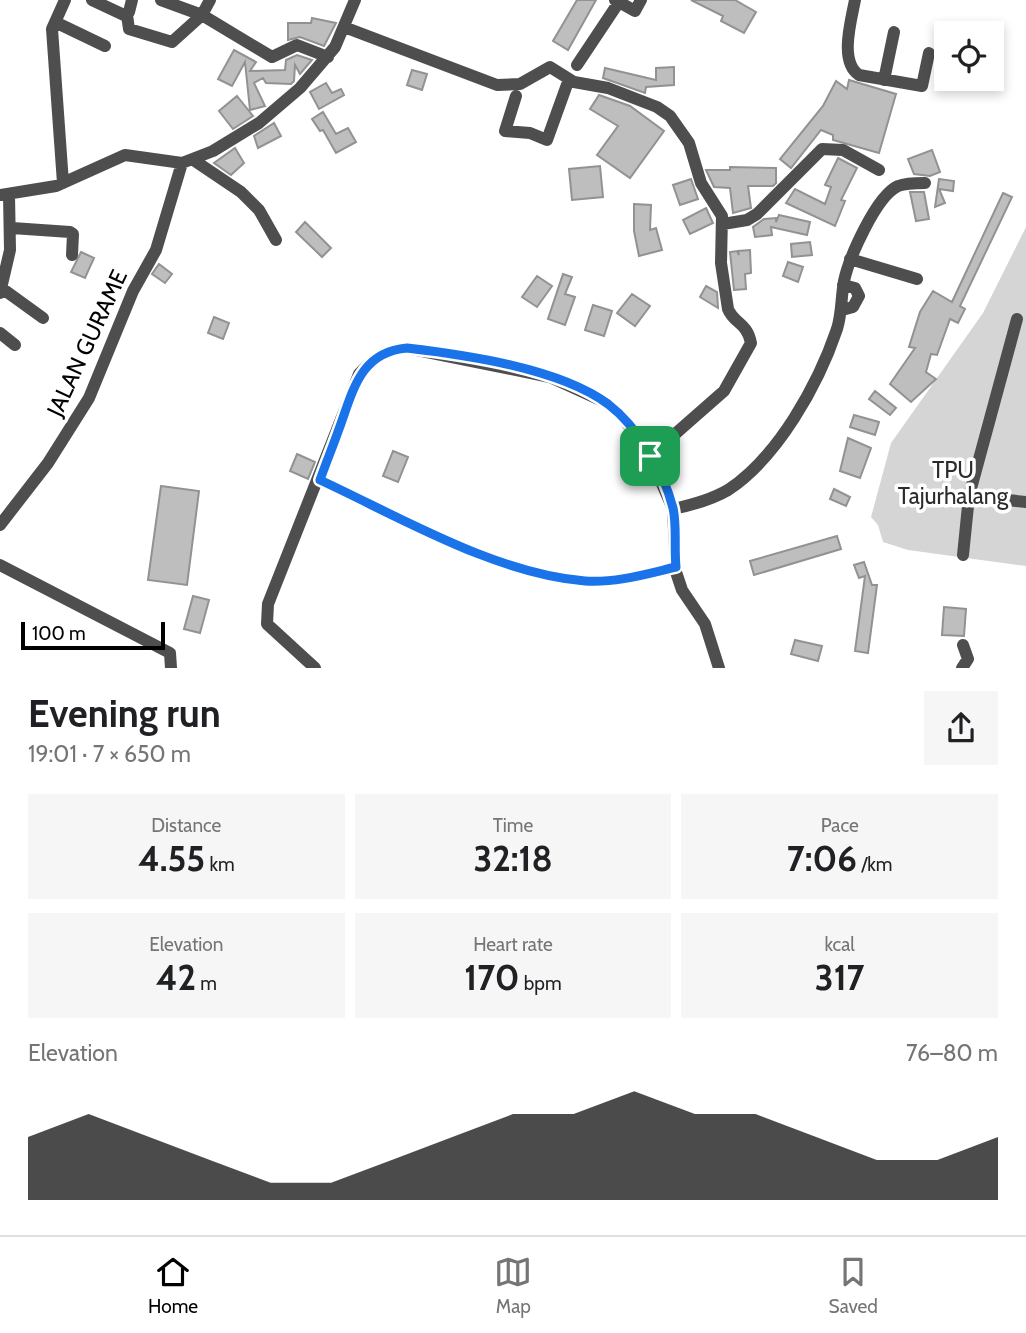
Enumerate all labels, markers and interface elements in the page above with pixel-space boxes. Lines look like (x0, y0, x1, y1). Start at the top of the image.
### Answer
map controls (934, 21, 1004, 91)
button: locate (934, 21, 1004, 91)
street label: JALAN GURAME (40, 265, 133, 422)
pin (620, 426, 680, 486)
icon: arrive (631, 437, 669, 475)
park label: TPU Tajurhalang (898, 456, 1009, 510)
scale bar (21, 619, 164, 651)
text: 100 m (32, 622, 86, 645)
text: Evening run (28, 690, 221, 737)
button: share (924, 691, 998, 765)
text: 19:01 · 7 × 650 m (28, 740, 191, 768)
text: Distance (151, 814, 221, 837)
text: Time (493, 814, 533, 837)
text: Pace (821, 814, 859, 837)
text: 4.55 (138, 837, 205, 880)
text: 32:18 (473, 837, 553, 880)
text: 7:06 (787, 837, 857, 880)
text: km (205, 853, 235, 876)
text: /km (857, 853, 892, 876)
text: Elevation (149, 933, 223, 956)
text: Heart rate (473, 933, 553, 956)
text: kcal (824, 933, 855, 956)
text: 42 (156, 956, 196, 999)
text: 170 (464, 956, 520, 999)
text: 317 (815, 956, 864, 999)
text: m (196, 972, 217, 995)
text: bpm (520, 972, 562, 995)
text: Elevation (28, 1039, 118, 1067)
text: 76–80 m (906, 1039, 998, 1067)
tab: Home (148, 1253, 198, 1318)
tab: Map (494, 1253, 532, 1318)
tab: Saved (829, 1253, 878, 1318)

